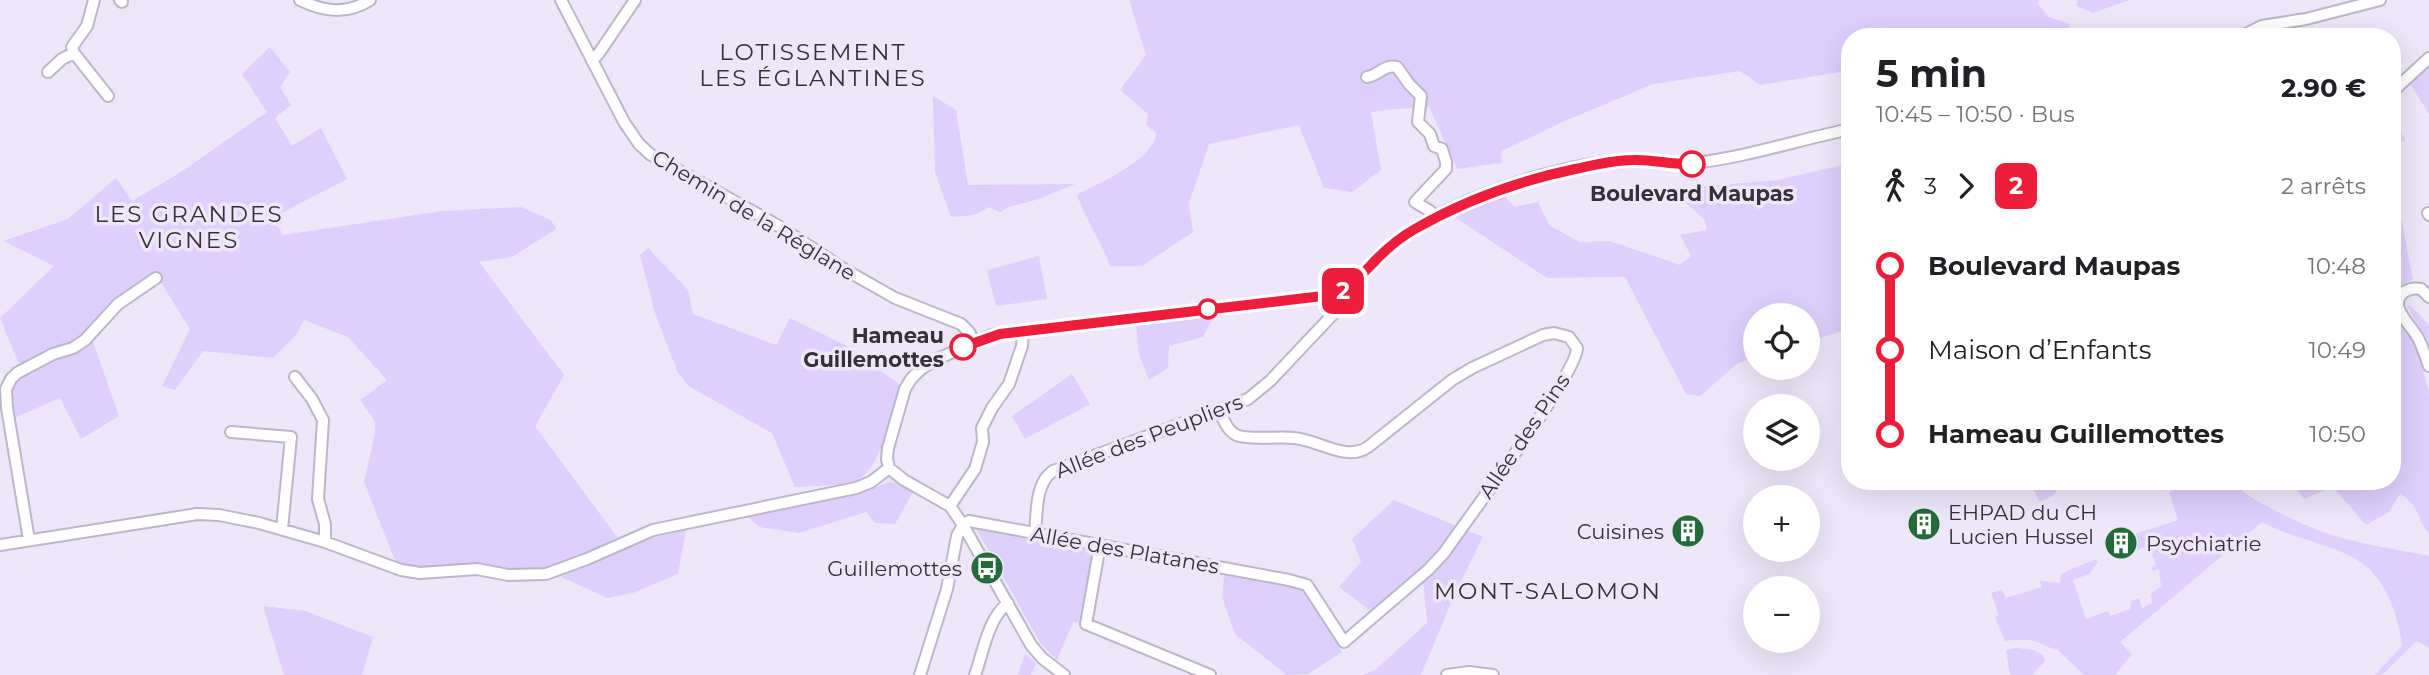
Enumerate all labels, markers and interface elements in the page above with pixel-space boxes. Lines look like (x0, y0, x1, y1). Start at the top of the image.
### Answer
district label: LOTISSEMENT LES ÉGLANTINES (699, 38, 927, 92)
text: 5 min (1876, 50, 1987, 97)
text: 2.90 € (2281, 72, 2366, 104)
text: 10:45 – 10:50 · Bus (1876, 100, 2075, 128)
street label: Chemin de la Réglane (648, 144, 860, 286)
marker: Boulevard Maupas (1679, 151, 1705, 177)
icon: walk (1876, 167, 1914, 205)
icon: forward (1947, 167, 1985, 205)
text: 2 (2009, 171, 2023, 200)
text: 3 (1924, 172, 1937, 200)
text: 2 arrêts (2281, 172, 2366, 200)
place label: Boulevard Maupas (1590, 181, 1794, 206)
district label: LES GRANDES VIGNES (94, 200, 284, 254)
text: Boulevard Maupas (1928, 250, 2180, 282)
text: 10:48 (2307, 252, 2366, 280)
line badge: 2 (1320, 268, 1366, 314)
text: 2 (1336, 276, 1350, 305)
unlabelled marker (1198, 299, 1218, 319)
map controls (1743, 303, 1820, 653)
button: locate (1743, 303, 1820, 380)
place label: Hameau Guillemottes (803, 323, 944, 372)
marker: Hameau Guillemottes (950, 334, 976, 360)
text: Maison d’Enfants (1928, 334, 2151, 366)
text: 10:49 (2309, 336, 2366, 364)
street label: Allée des Pins (1473, 369, 1575, 503)
street label: Allée des Peupliers (1052, 389, 1246, 483)
button: layers (1743, 394, 1820, 471)
text: Hameau Guillemottes (1928, 418, 2224, 450)
text: 10:50 (2309, 420, 2366, 448)
button: + (1743, 485, 1820, 562)
place label: EHPAD du CH Lucien Hussel (1948, 500, 2097, 549)
building icon: EHPAD du CH Lucien Hussel (1905, 505, 1943, 543)
building icon: Cuisines (1669, 512, 1707, 550)
place label: Cuisines (1577, 519, 1664, 544)
street label: Allée des Platanes (1029, 521, 1221, 579)
building icon: Psychiatrie (2102, 524, 2140, 562)
place label: Psychiatrie (2146, 531, 2261, 556)
bus stop icon: Guillemottes (968, 549, 1006, 587)
place label: Guillemottes (827, 556, 962, 581)
button: − (1743, 576, 1820, 653)
district label: MONT-SALOMON (1434, 577, 1662, 605)

